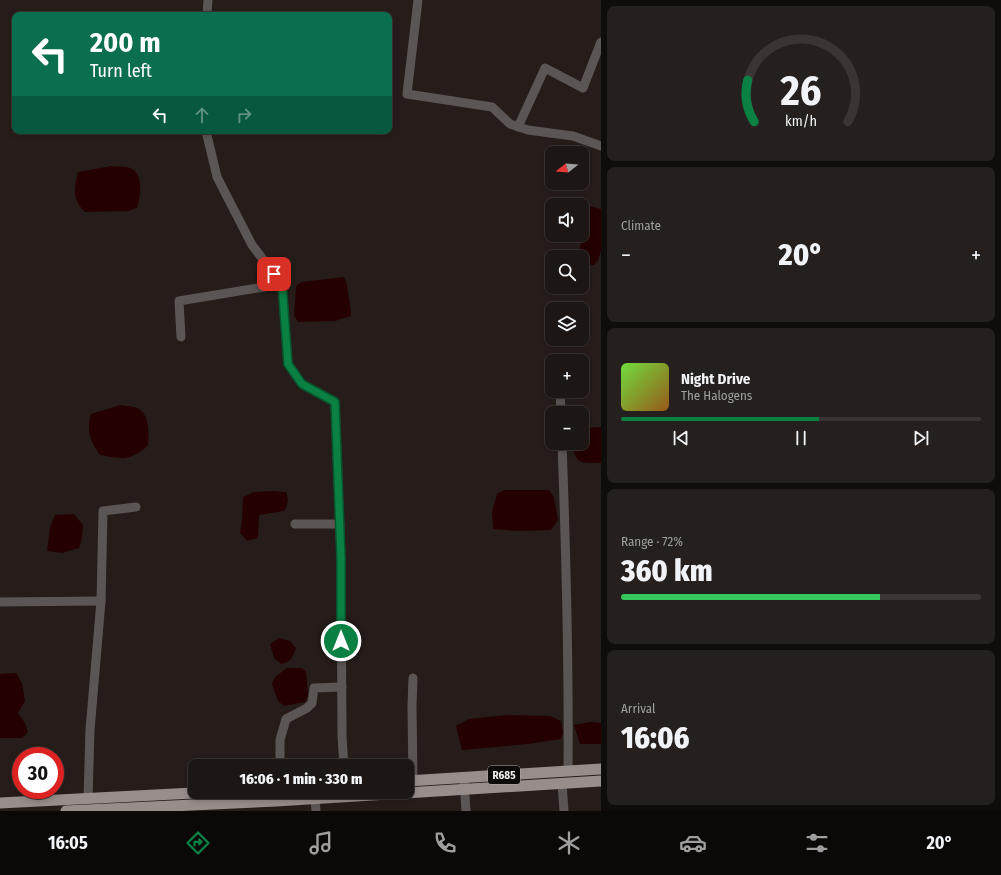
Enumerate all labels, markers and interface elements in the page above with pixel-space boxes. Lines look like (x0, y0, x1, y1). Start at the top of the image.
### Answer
text: 200 m (90, 26, 161, 59)
icon: left (24, 28, 76, 80)
text: Turn left (90, 60, 152, 82)
text: 26 (779, 65, 822, 115)
icon: left (149, 104, 171, 126)
icon: ahead (191, 104, 213, 126)
icon: right (233, 104, 255, 126)
text: km/h (785, 112, 817, 129)
north arrow (545, 146, 589, 190)
map controls (545, 146, 589, 450)
button: sound (545, 198, 589, 242)
text: Climate (621, 218, 661, 233)
text: 20° (779, 237, 823, 273)
text: − (621, 242, 631, 269)
text: + (971, 242, 981, 269)
button: search (545, 250, 589, 294)
pin (257, 257, 291, 291)
icon: arrive (263, 263, 285, 285)
button: layers (545, 302, 589, 346)
button: + (545, 354, 589, 398)
text: Night Drive (681, 370, 750, 388)
text: The Halogens (681, 388, 752, 403)
button: − (545, 406, 589, 450)
icon: previous (670, 427, 692, 449)
icon: pause (790, 427, 812, 449)
icon: next (910, 427, 932, 449)
text: Range · 72% (621, 534, 683, 549)
text: 360 km (621, 553, 712, 589)
position arrow (320, 620, 362, 662)
text: Arrival (621, 701, 655, 716)
text: 16:06 (621, 720, 689, 756)
speed limit sign: 30 (12, 747, 64, 799)
road number: R685 (488, 766, 520, 784)
text: 16:06 · 1 min · 330 m (240, 770, 362, 788)
icon: directions (184, 829, 212, 857)
icon: music (307, 829, 335, 857)
icon: phone (431, 829, 459, 857)
icon: climate (555, 829, 583, 857)
icon: car (679, 829, 707, 857)
icon: filters (803, 829, 831, 857)
text: 16:05 (48, 832, 88, 854)
text: 20° (926, 832, 953, 854)

